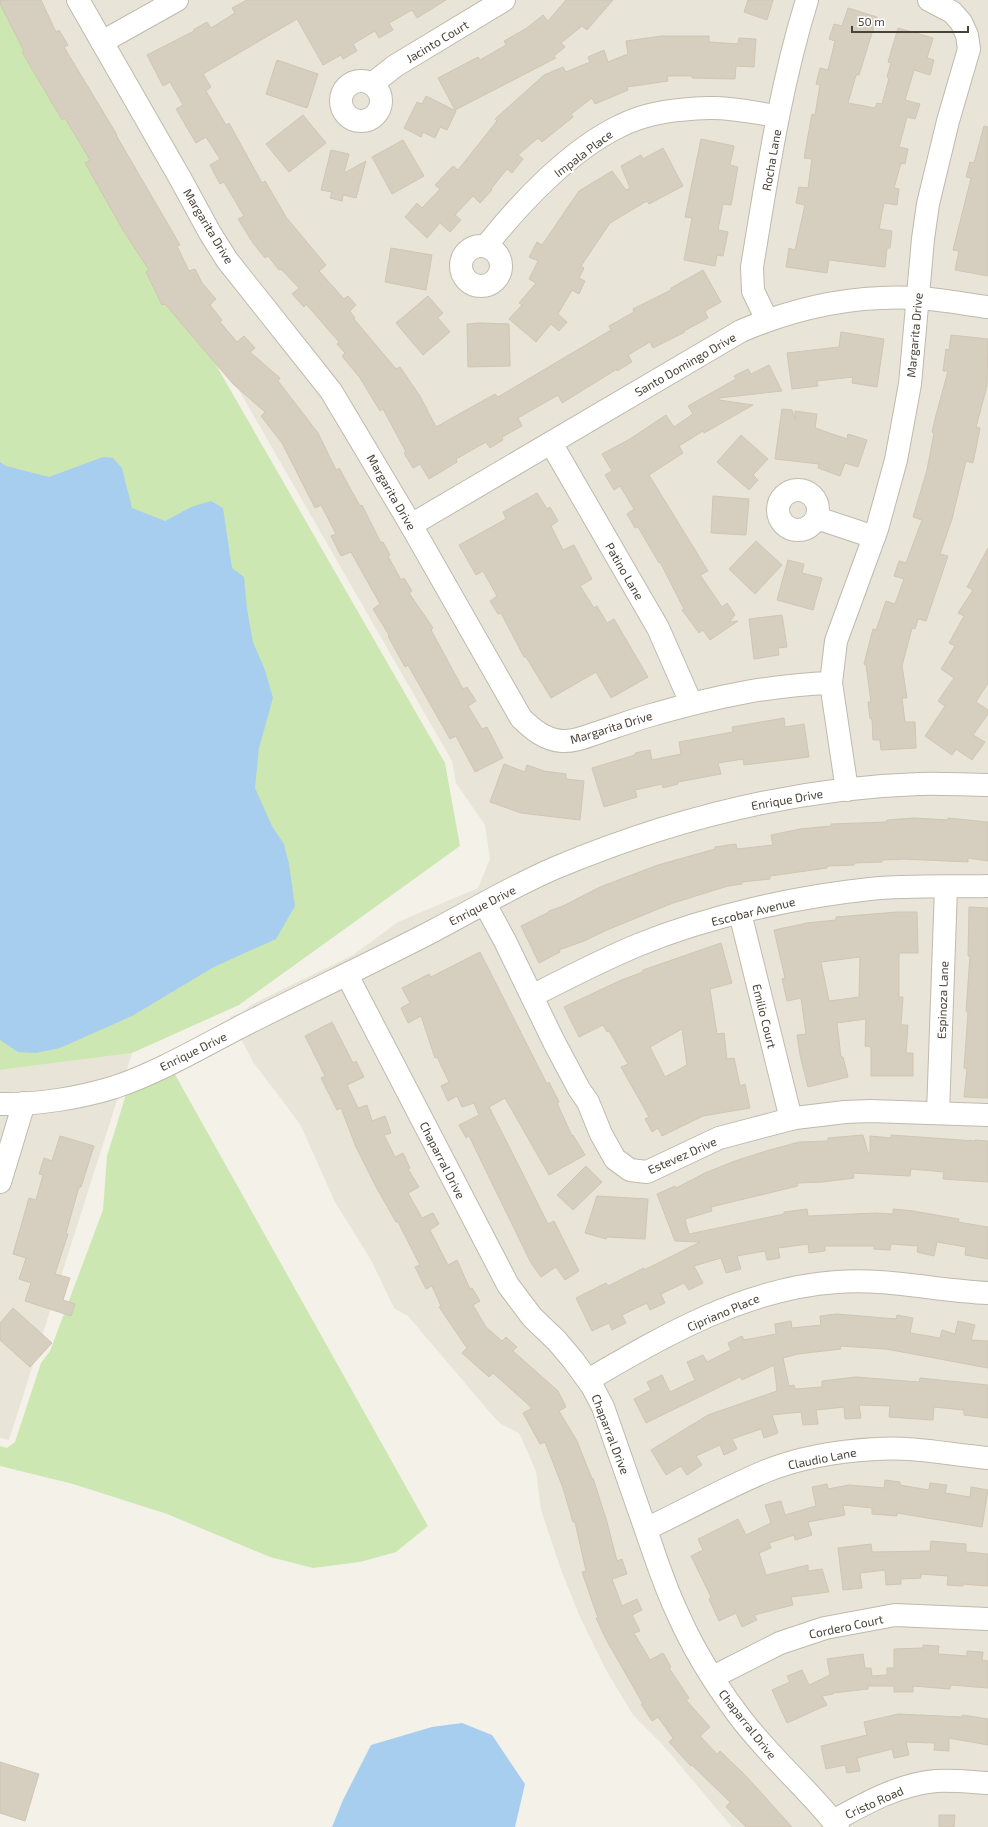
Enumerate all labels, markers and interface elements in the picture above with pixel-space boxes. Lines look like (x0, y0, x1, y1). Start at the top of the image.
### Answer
scale bar (852, 8, 968, 34)
text: 50 m (858, 14, 885, 28)
street label: Jacinto Court (403, 17, 471, 65)
street label: Impala Place (551, 127, 615, 179)
street label: Rocha Lane (759, 128, 783, 192)
street label: Margarita Drive (181, 186, 237, 266)
street label: Margarita Drive (903, 292, 925, 378)
street label: Santo Domingo Drive (632, 329, 738, 399)
street label: Margarita Drive (365, 452, 419, 532)
street label: Patino Lane (603, 540, 647, 602)
street label: Margarita Drive (568, 708, 654, 746)
street label: Enrique Drive (750, 786, 824, 812)
street label: Enrique Drive (446, 882, 518, 928)
street label: Escobar Avenue (710, 894, 796, 928)
street label: Espinoza Lane (934, 961, 950, 1039)
street label: Emilio Court (750, 982, 780, 1050)
street label: Enrique Drive (157, 1029, 229, 1073)
street label: Chaparral Drive (418, 1119, 468, 1201)
street label: Estevez Drive (645, 1134, 719, 1176)
street label: Cipriano Place (685, 1290, 761, 1334)
street label: Chaparral Drive (589, 1392, 633, 1476)
street label: Claudio Lane (787, 1445, 857, 1471)
street label: Cordero Court (808, 1611, 885, 1641)
street label: Chaparral Drive (716, 1686, 780, 1762)
street label: Cristo Road (843, 1783, 905, 1821)

